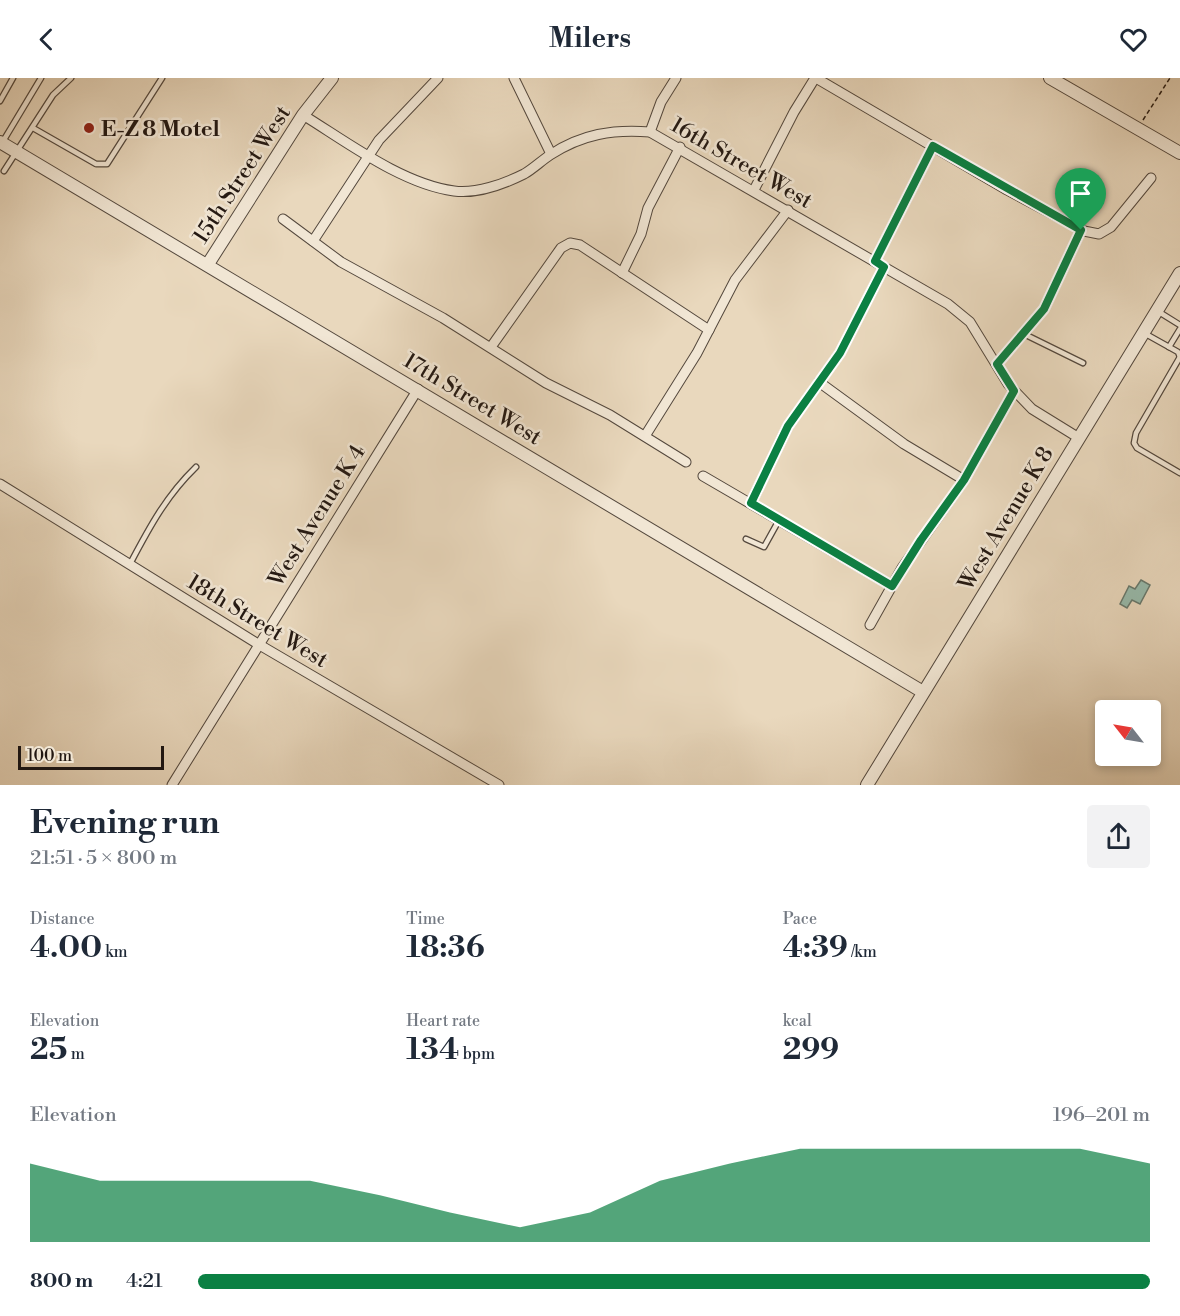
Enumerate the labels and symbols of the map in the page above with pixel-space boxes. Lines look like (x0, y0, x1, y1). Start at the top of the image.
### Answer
street label: 15th Street West (188, 101, 297, 249)
street label: 16th Street West (666, 112, 817, 215)
place label: E-Z 8 Motel (101, 116, 220, 143)
marker: E-Z 8 Motel (82, 121, 96, 135)
pin (1055, 168, 1106, 230)
street label: 17th Street West (398, 347, 547, 451)
street label: West Avenue K 4 (262, 440, 372, 593)
street label: West Avenue K 8 (952, 442, 1060, 596)
street label: 18th Street West (182, 569, 333, 674)
north arrow (1095, 700, 1161, 766)
scale bar (18, 743, 164, 770)

